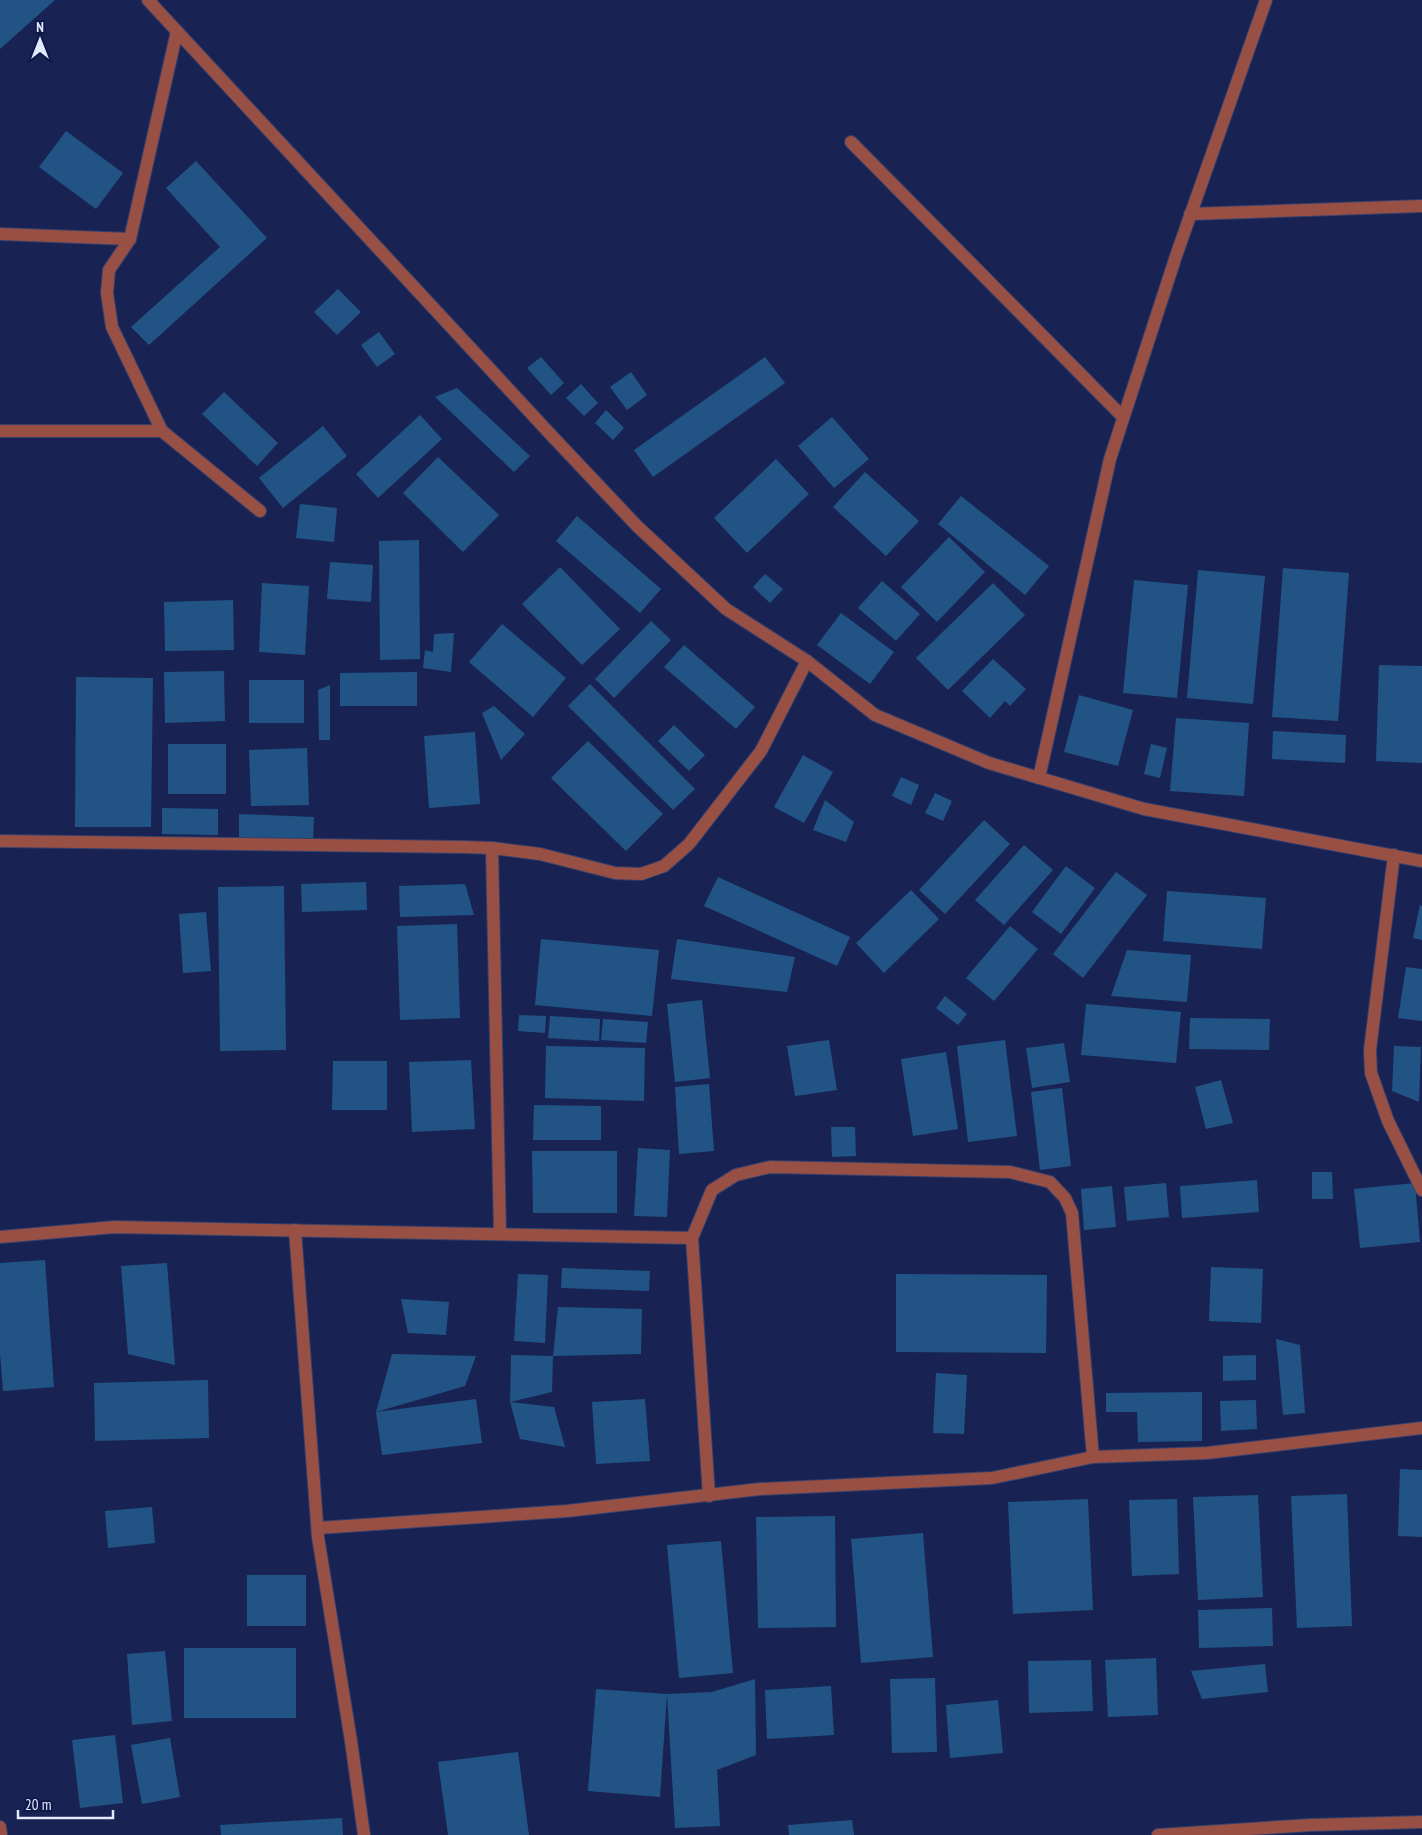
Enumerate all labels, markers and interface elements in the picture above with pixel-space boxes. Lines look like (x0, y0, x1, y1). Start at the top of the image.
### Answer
north arrow (15, 15, 65, 65)
text: N (36, 18, 44, 36)
scale bar (18, 1788, 112, 1820)
text: 20 m (25, 1795, 51, 1814)

